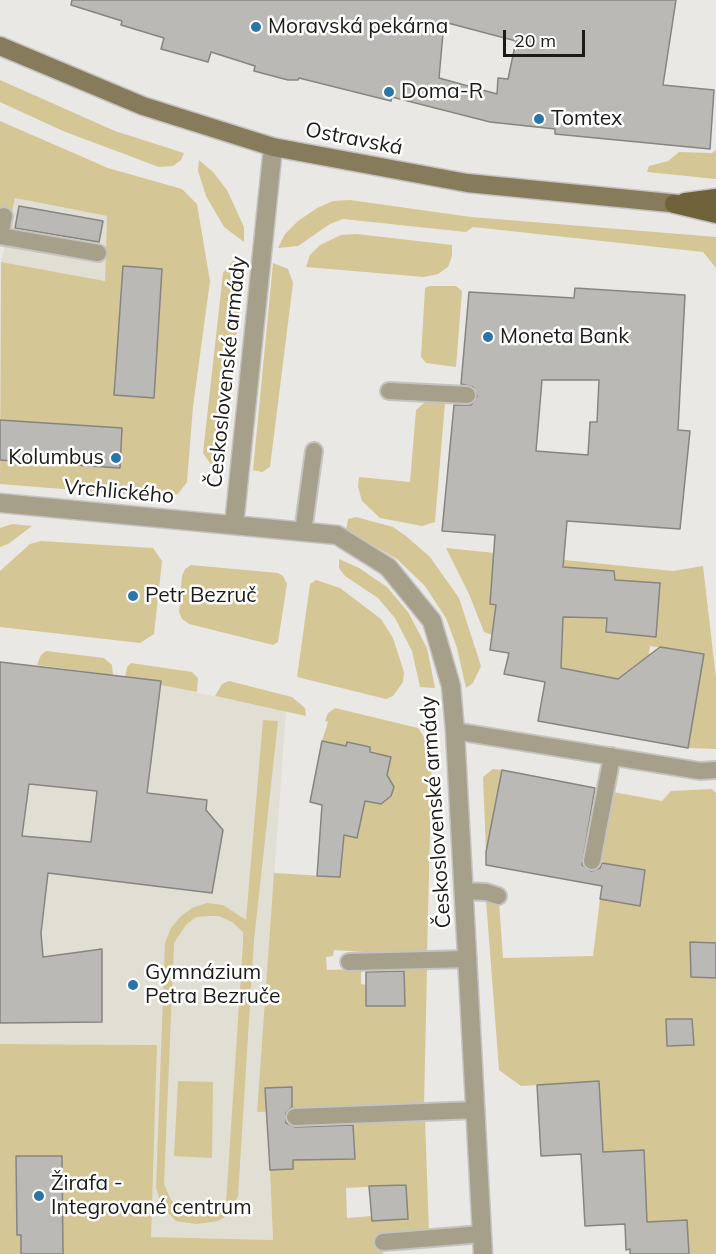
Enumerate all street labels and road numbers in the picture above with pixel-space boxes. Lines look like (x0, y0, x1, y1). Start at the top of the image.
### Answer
street label: Ostravská (303, 117, 405, 161)
street label: Československé armády (202, 255, 252, 489)
street label: Vrchlického (63, 475, 175, 509)
street label: Československé armády (415, 695, 457, 929)

